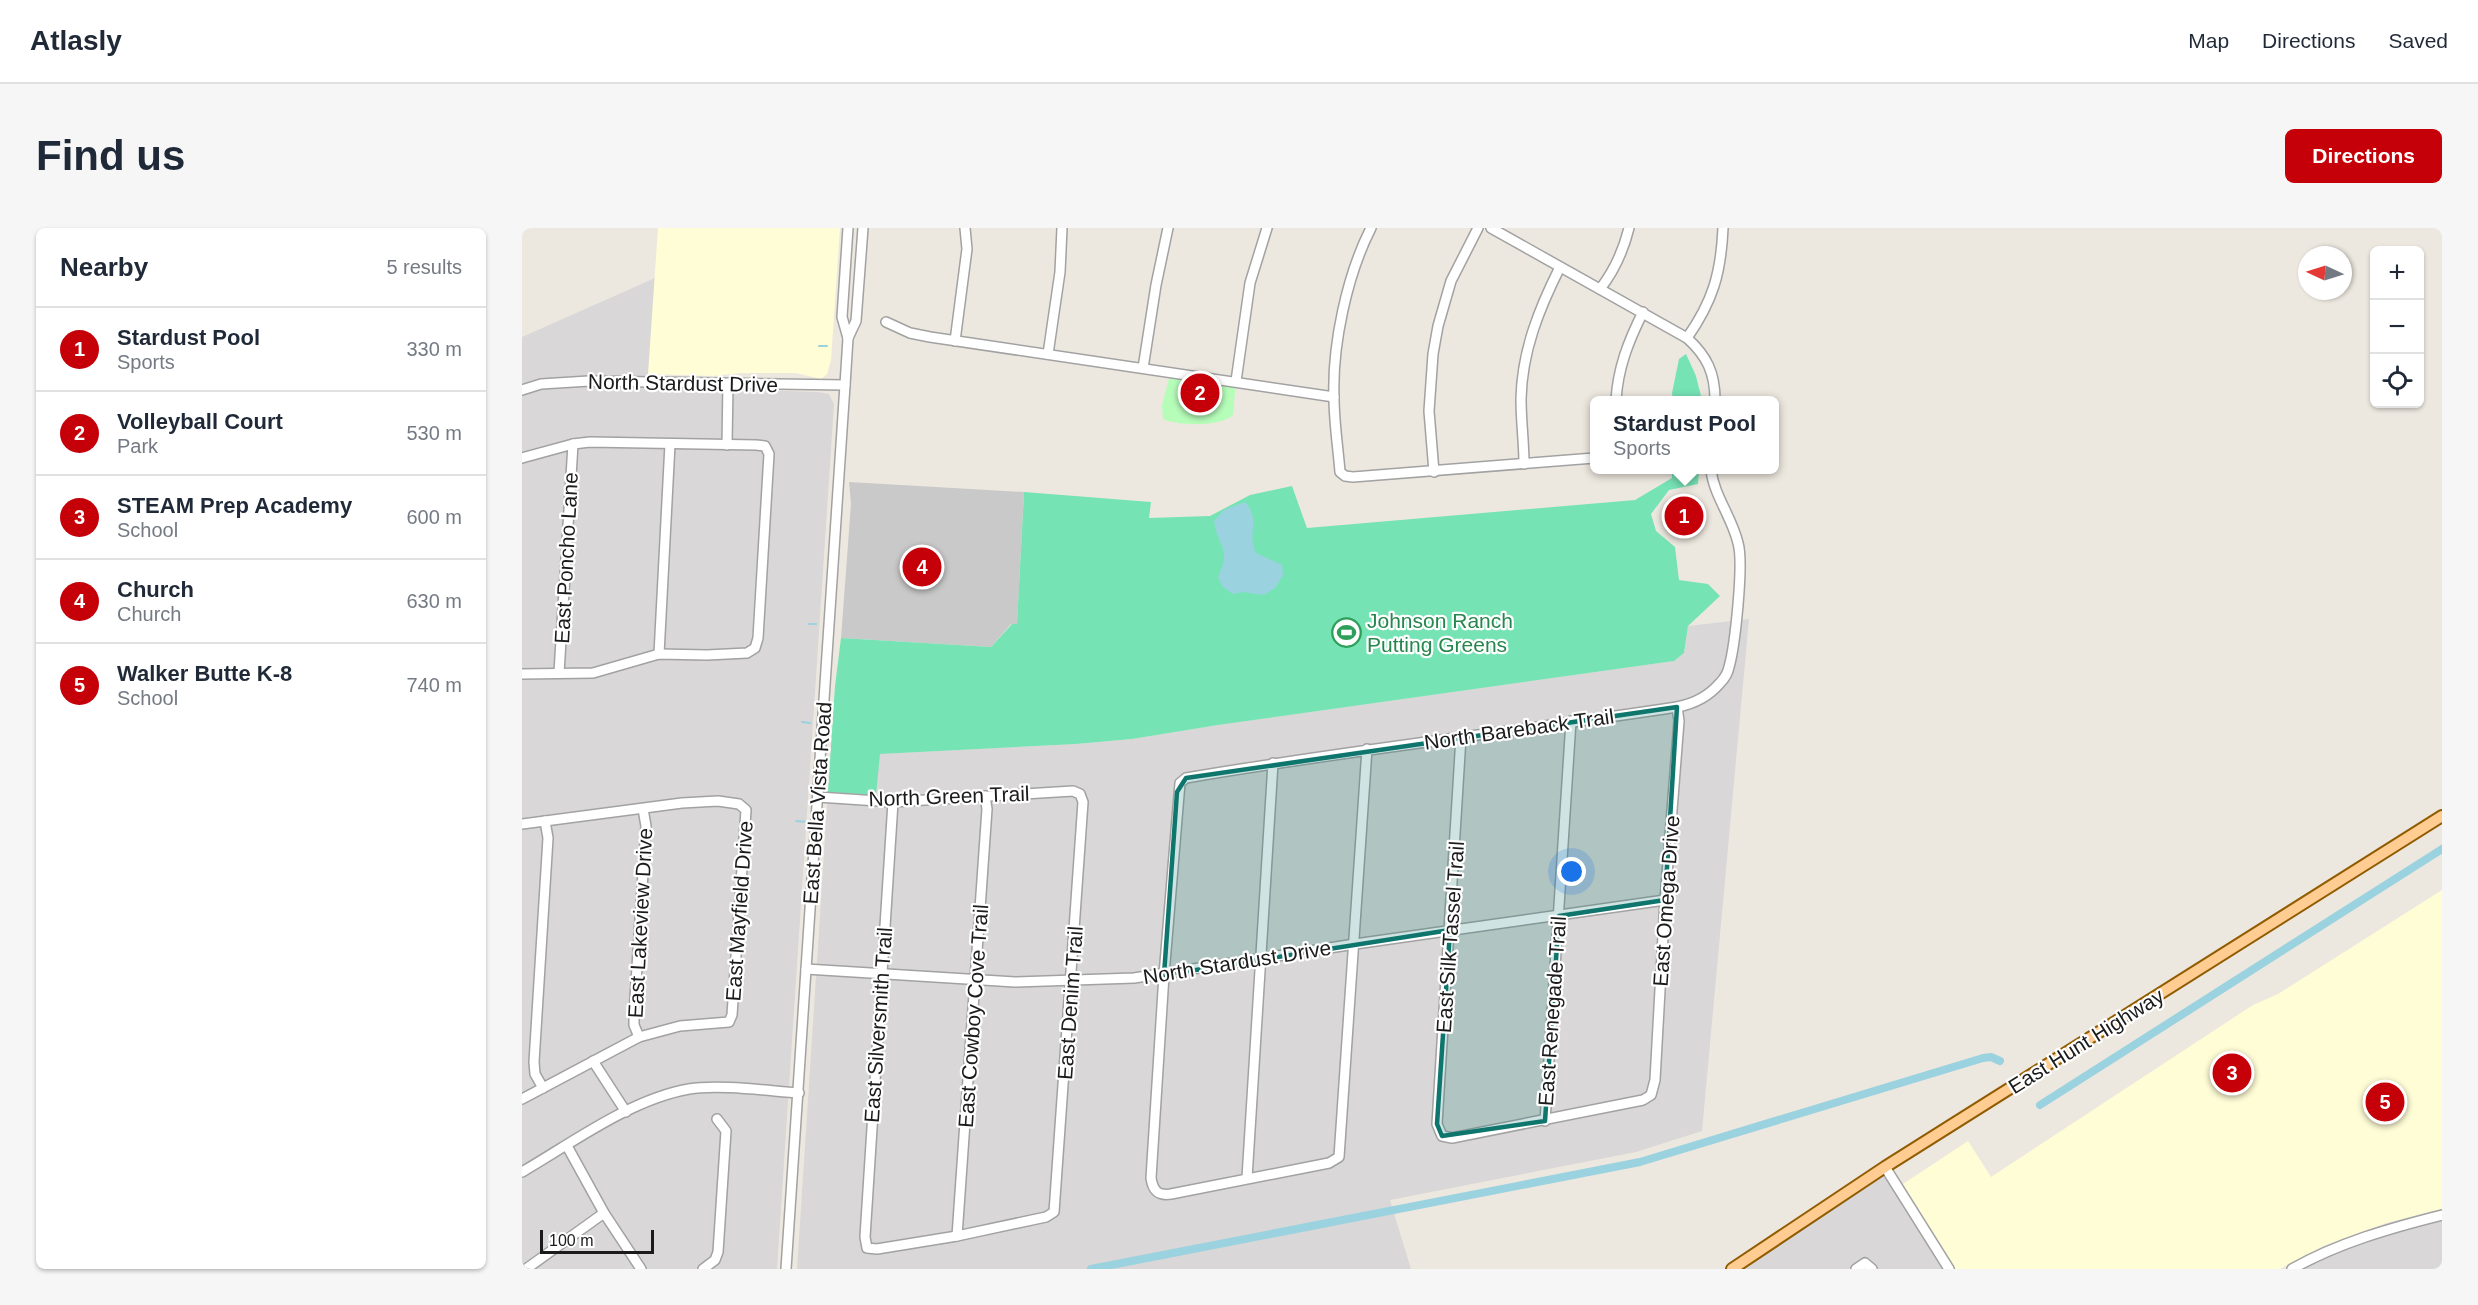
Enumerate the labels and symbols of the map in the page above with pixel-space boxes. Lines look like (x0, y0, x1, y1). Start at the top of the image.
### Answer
north arrow (2298, 246, 2352, 300)
street label: North Stardust Drive (588, 370, 778, 396)
pin: 2 (1180, 370, 1220, 416)
street label: East Poncho Lane (550, 472, 582, 644)
pin: 1 (1664, 494, 1704, 538)
pin: 4 (902, 544, 942, 590)
place label: Johnson Ranch Putting Greens (1367, 609, 1513, 656)
sports icon: Johnson Ranch Putting Greens (1330, 616, 1362, 648)
street label: East Bella Vista Road (798, 701, 836, 905)
street label: North Bareback Trail (1423, 704, 1615, 754)
street label: North Green Trail (868, 782, 1030, 810)
street label: East Omega Drive (1649, 815, 1683, 987)
street label: East Mayfield Drive (721, 820, 757, 1002)
street label: East Lakeview Drive (624, 827, 656, 1019)
street label: East Silk Tassel Trail (1432, 840, 1468, 1034)
your location (1557, 857, 1586, 886)
street label: East Cowboy Cove Trail (954, 903, 992, 1129)
street label: East Renegade Trail (1534, 915, 1570, 1107)
street label: East Denim Trail (1053, 925, 1087, 1081)
street label: East Silversmith Trail (860, 926, 896, 1124)
street label: North Stardust Drive (1141, 936, 1333, 988)
street label: East Hunt Highway (2004, 984, 2168, 1098)
pin: 3 (2212, 1050, 2252, 1096)
pin: 5 (2366, 1080, 2404, 1124)
scale bar (540, 1227, 654, 1254)

